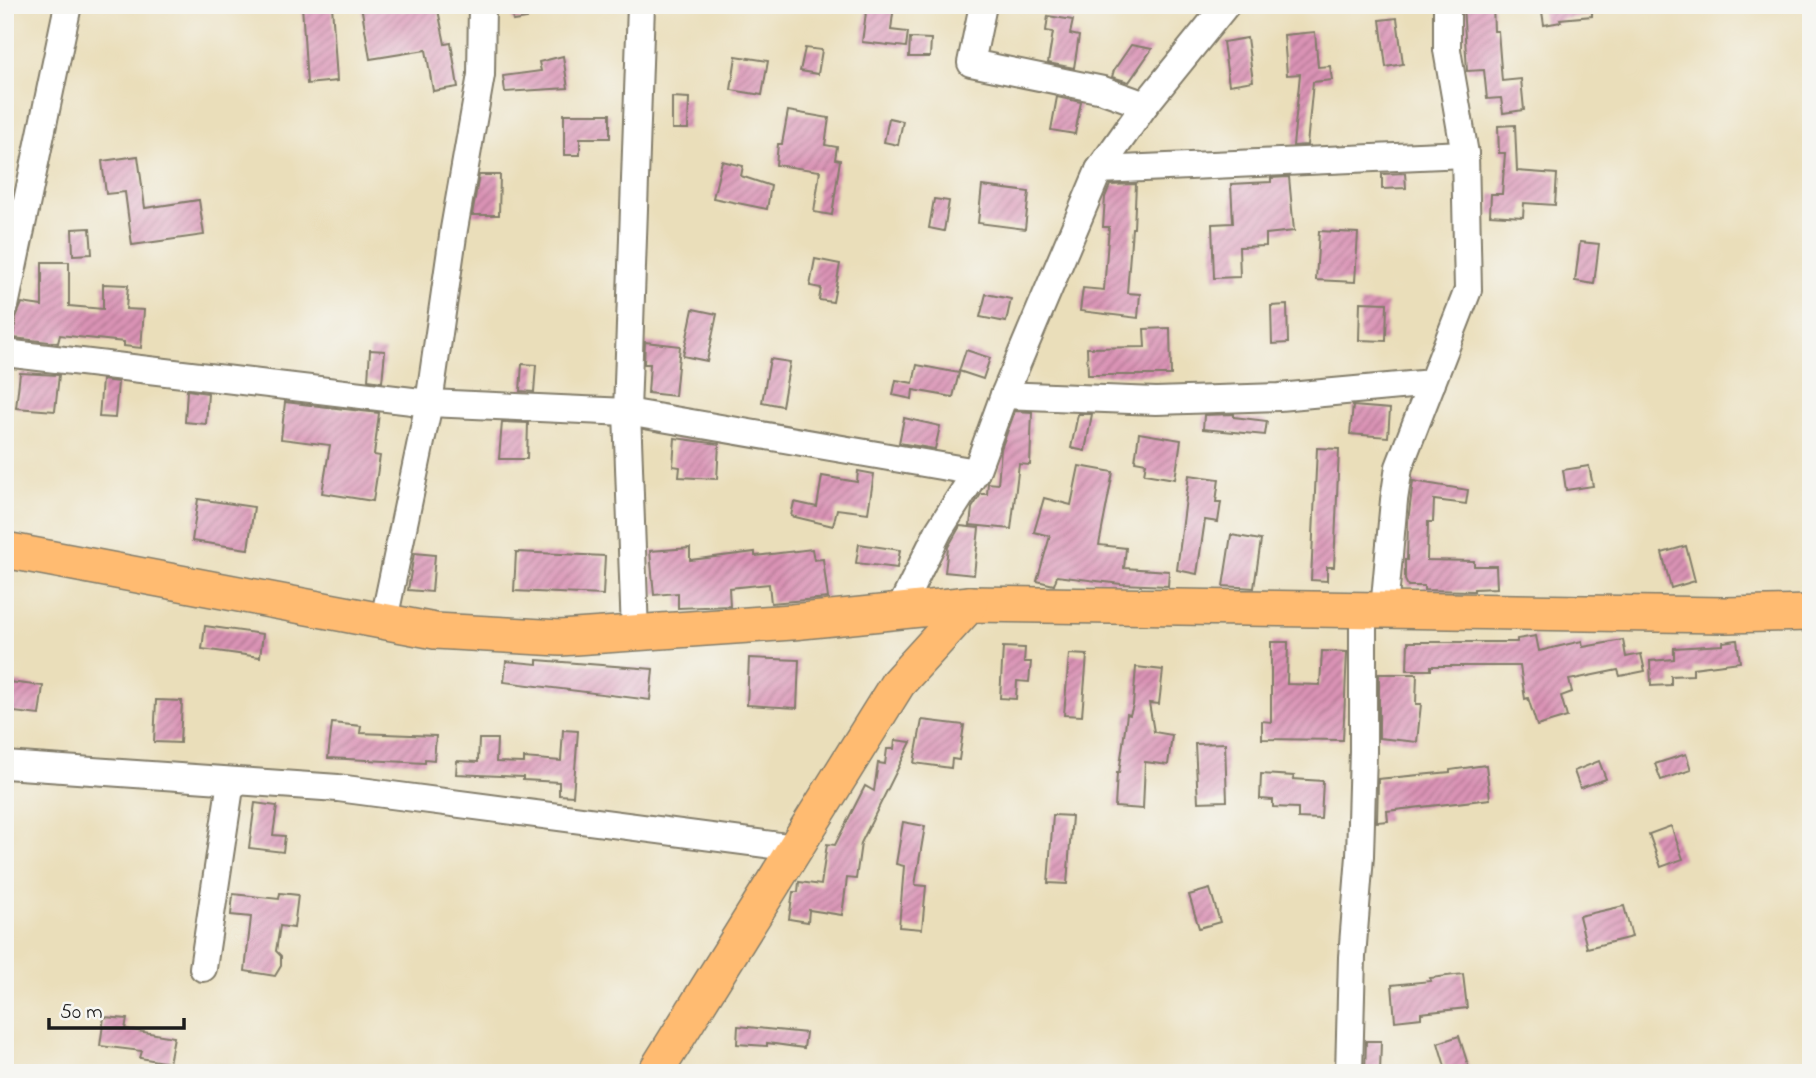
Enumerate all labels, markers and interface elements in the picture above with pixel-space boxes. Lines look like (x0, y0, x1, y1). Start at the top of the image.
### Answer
scale bar (49, 987, 184, 1031)
text: 50 m (60, 998, 103, 1028)

